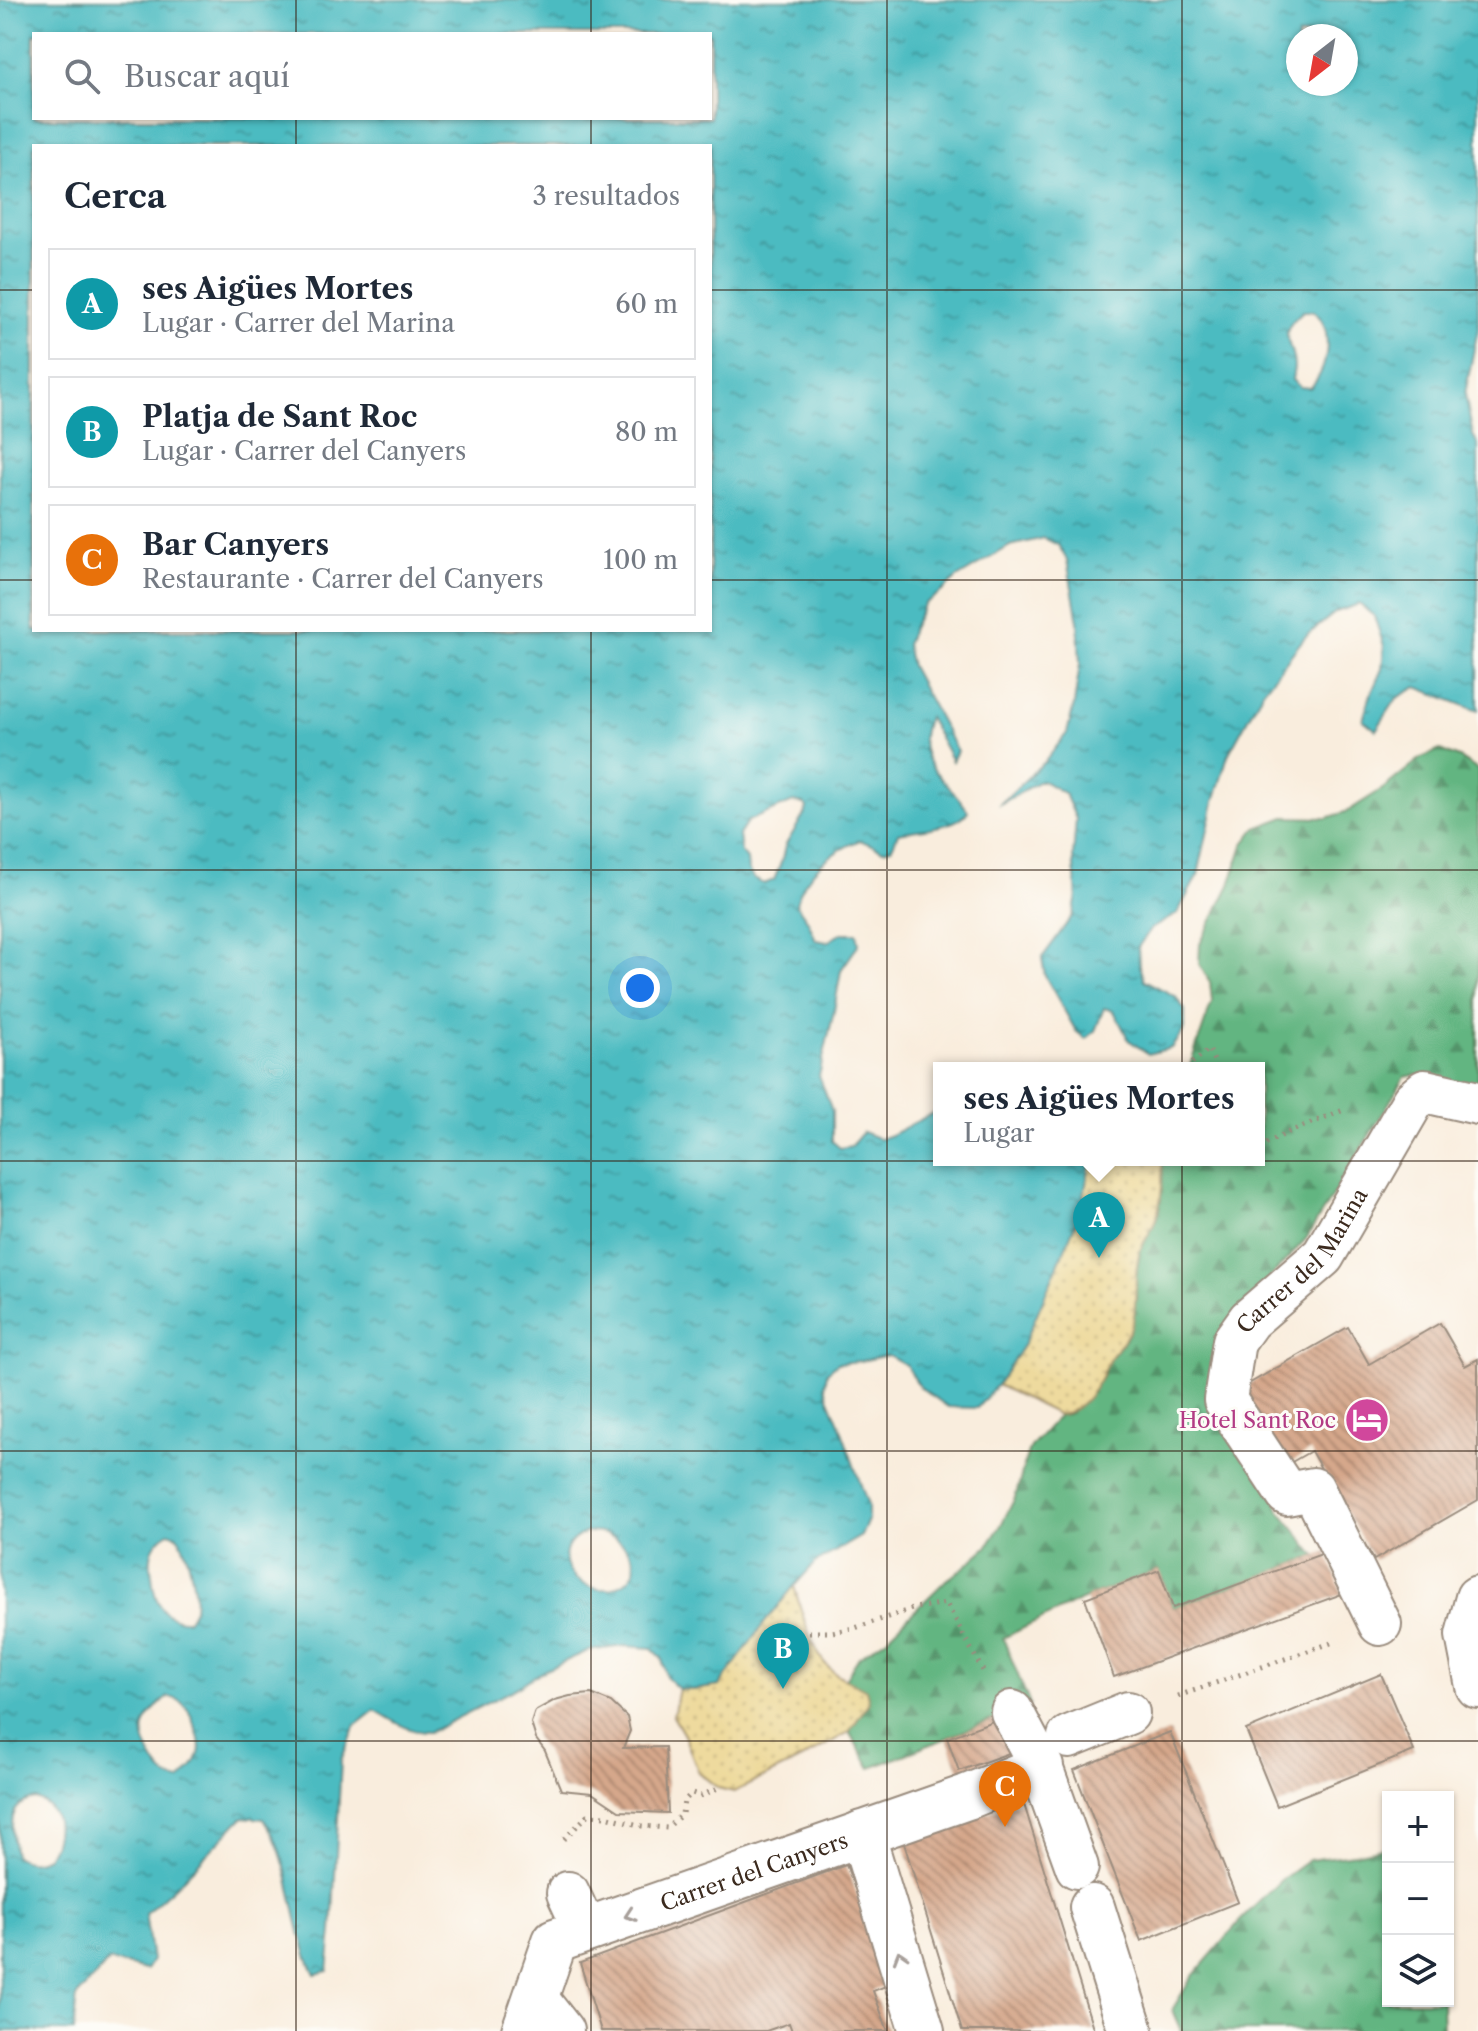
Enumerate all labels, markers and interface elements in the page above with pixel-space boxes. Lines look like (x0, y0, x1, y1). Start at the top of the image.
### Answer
north arrow (1286, 24, 1358, 96)
search box (32, 32, 712, 120)
icon: search (60, 54, 104, 98)
text: Buscar aquí (124, 58, 290, 95)
text: Cerca (64, 175, 166, 217)
text: 3 resultados (533, 180, 680, 212)
text: ses Aigües Mortes (142, 270, 413, 307)
text: A (82, 288, 102, 320)
text: 60 m (615, 288, 678, 320)
text: Lugar · Carrer del Marina (142, 307, 455, 339)
text: Platja de Sant Roc (142, 398, 417, 435)
text: B (82, 416, 102, 448)
text: 80 m (615, 416, 678, 448)
text: Lugar · Carrer del Canyers (142, 435, 466, 467)
text: Bar Canyers (142, 526, 329, 563)
text: C (82, 544, 102, 576)
text: 100 m (603, 544, 678, 576)
text: Restaurante · Carrer del Canyers (142, 563, 544, 595)
your location (620, 968, 660, 1008)
popup (933, 1062, 1265, 1166)
text: ses Aigües Mortes (963, 1080, 1235, 1117)
text: Lugar (963, 1117, 1035, 1149)
street label: Carrer del Marina (1231, 1183, 1374, 1339)
pin: A (1073, 1192, 1125, 1258)
hotel icon: Hotel Sant Roc (1343, 1396, 1391, 1444)
place label: Hotel Sant Roc (1179, 1407, 1336, 1434)
pin: B (757, 1623, 809, 1689)
pin: C (979, 1761, 1031, 1827)
map controls (1382, 1791, 1454, 2007)
button: + (1382, 1791, 1454, 1863)
street label: Carrer del Canyers (657, 1827, 851, 1917)
button: − (1382, 1863, 1454, 1935)
one-way arrow (624, 1905, 638, 1921)
button: layers (1382, 1935, 1454, 2007)
one-way arrow (893, 1950, 909, 1964)

